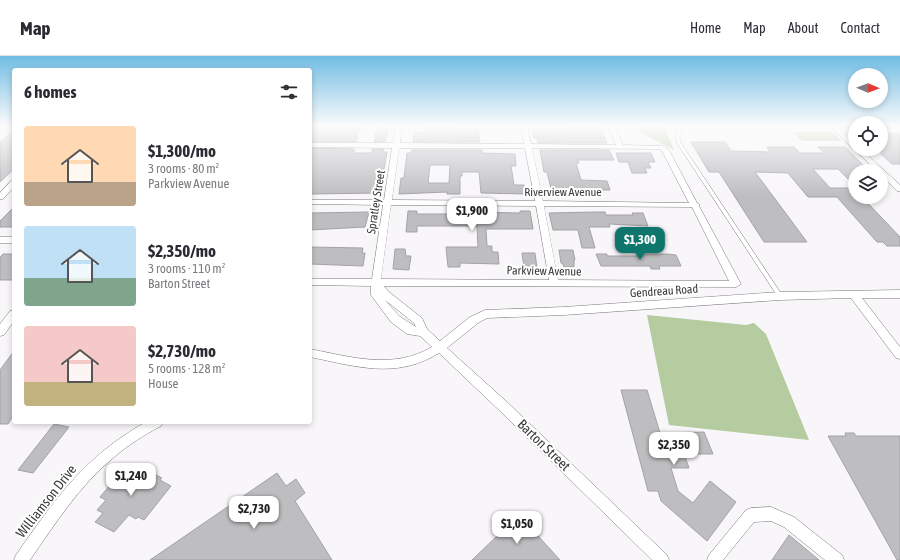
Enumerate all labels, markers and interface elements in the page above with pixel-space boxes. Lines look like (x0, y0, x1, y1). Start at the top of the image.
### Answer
text: Map (20, 17, 51, 39)
text: Home (690, 20, 721, 36)
text: Map (743, 20, 766, 36)
text: About (788, 20, 819, 36)
text: Contact (841, 20, 880, 36)
north arrow (848, 68, 888, 108)
map controls (848, 68, 888, 204)
icon: filters (278, 81, 300, 103)
text: 6 homes (24, 82, 77, 102)
button: locate (848, 116, 888, 156)
text: $1,300/mo (148, 141, 216, 161)
icon: home (56, 142, 104, 190)
text: 3 rooms · 80 m² (148, 161, 219, 176)
button: layers (848, 164, 888, 204)
street label: Spratley Street (364, 169, 388, 235)
text: Parkview Avenue (148, 176, 229, 191)
street label: Riverview Avenue (524, 185, 602, 199)
pin: $1,900 (439, 198, 505, 232)
text: $1,900 (456, 203, 488, 218)
pin: $1,300 (607, 227, 673, 261)
text: $1,300 (624, 232, 656, 247)
text: $2,350/mo (148, 241, 216, 261)
icon: home (56, 242, 104, 290)
text: 3 rooms · 110 m² (148, 261, 225, 276)
street label: Parkview Avenue (506, 263, 582, 279)
text: Barton Street (148, 276, 210, 291)
street label: Gendreau Road (629, 282, 699, 300)
text: $2,730/mo (148, 341, 216, 361)
icon: home (56, 342, 104, 390)
text: 5 rooms · 128 m² (148, 361, 225, 376)
text: House (148, 376, 178, 391)
street label: Barton Street (514, 416, 574, 474)
pin: $2,350 (641, 432, 707, 466)
text: $2,350 (658, 437, 690, 452)
street label: Williamson Drive (13, 461, 79, 541)
pin: $1,240 (98, 463, 164, 497)
text: $1,240 (115, 468, 147, 483)
pin: $2,730 (221, 496, 287, 530)
text: $2,730 (238, 501, 270, 516)
pin: $1,050 (484, 511, 550, 545)
text: $1,050 (501, 516, 533, 531)

